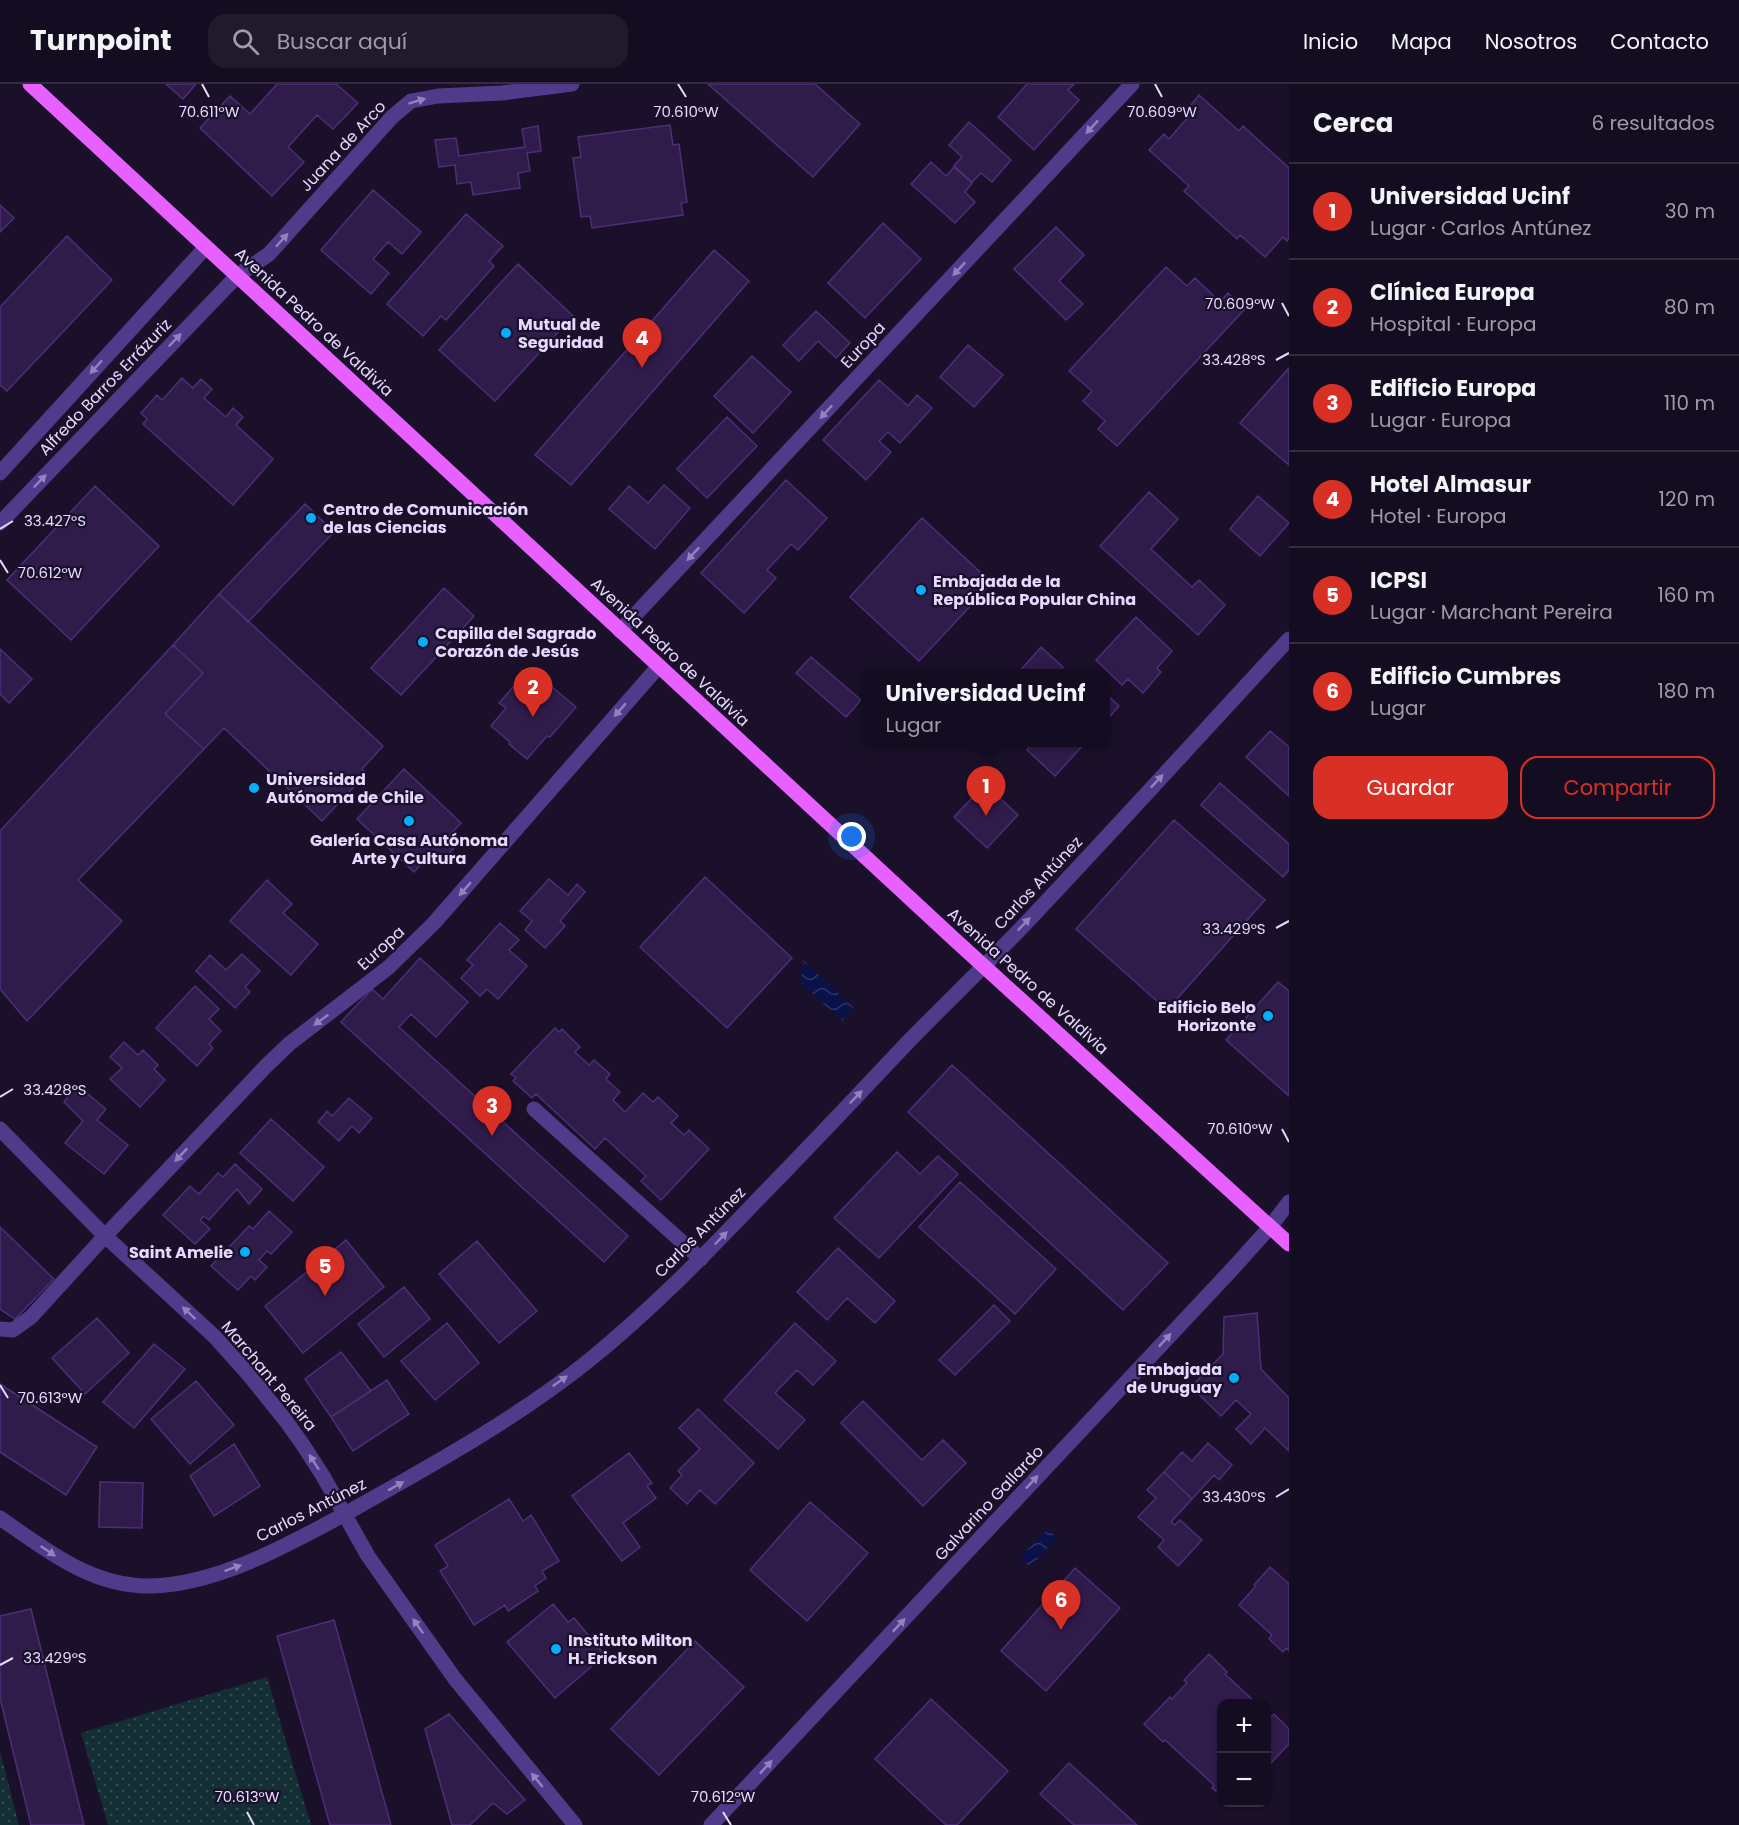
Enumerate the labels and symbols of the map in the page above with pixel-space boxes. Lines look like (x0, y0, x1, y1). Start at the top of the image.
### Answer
street label: Juana de Arco (295, 96, 391, 196)
one-way arrow (408, 96, 426, 105)
text: 70.611°W (179, 101, 240, 122)
text: 70.610°W (653, 101, 719, 122)
text: 70.609°W (1127, 101, 1197, 122)
one-way arrow (1085, 119, 1099, 134)
one-way arrow (275, 233, 288, 248)
street label: Avenida Pedro de Valdivia (230, 242, 398, 402)
one-way arrow (952, 262, 966, 277)
text: 70.609°W (1205, 293, 1275, 314)
street label: Alfredo Barros Errázuriz (33, 313, 177, 461)
place label: Mutual de Seguridad (518, 313, 604, 354)
street label: Europa (835, 317, 891, 373)
pin: 4 (622, 318, 662, 368)
marker: Mutual de Seguridad (499, 326, 513, 340)
one-way arrow (168, 333, 182, 347)
text: 33.428°S (1202, 349, 1266, 370)
one-way arrow (89, 360, 103, 374)
one-way arrow (819, 404, 833, 419)
one-way arrow (33, 474, 47, 488)
place label: Centro de Comunicación de las Ciencias (323, 498, 528, 539)
text: 33.427°S (24, 510, 86, 531)
marker: Centro de Comunicación de las Ciencias (304, 511, 318, 525)
one-way arrow (686, 547, 700, 561)
text: 70.612°W (18, 562, 83, 583)
place label: Embajada de la República Popular China (933, 570, 1136, 611)
street label: Avenida Pedro de Valdivia (586, 572, 754, 732)
marker: Embajada de la República Popular China (914, 583, 928, 597)
place label: Capilla del Sagrado Corazón de Jesús (435, 622, 597, 663)
marker: Capilla del Sagrado Corazón de Jesús (416, 635, 430, 649)
pin: 2 (514, 668, 552, 717)
one-way arrow (614, 702, 627, 718)
pin: 1 (966, 766, 1006, 816)
place label: Universidad Autónoma de Chile (266, 768, 424, 809)
one-way arrow (1150, 774, 1164, 789)
marker: Universidad Autónoma de Chile (247, 781, 261, 795)
marker: Galería Casa Autónoma Arte y Cultura (402, 814, 416, 828)
your location (837, 822, 866, 851)
place label: Galería Casa Autónoma Arte y Cultura (310, 829, 508, 870)
street label: Carlos Antúnez (989, 831, 1087, 935)
one-way arrow (459, 881, 472, 896)
street label: Avenida Pedro de Valdivia (943, 902, 1113, 1060)
one-way arrow (1017, 918, 1031, 932)
text: 33.429°S (1202, 918, 1266, 939)
street label: Europa (352, 921, 410, 975)
place label: Edificio Belo Horizonte (1158, 996, 1256, 1037)
marker: Edificio Belo Horizonte (1261, 1009, 1275, 1023)
one-way arrow (313, 1013, 328, 1025)
text: 33.428°S (23, 1079, 87, 1100)
pin: 3 (472, 1086, 512, 1136)
one-way arrow (849, 1090, 863, 1105)
text: 70.610°W (1207, 1118, 1273, 1139)
one-way arrow (175, 1148, 189, 1162)
street label: Carlos Antúnez (649, 1181, 751, 1283)
one-way arrow (714, 1230, 728, 1245)
place label: Saint Amelie (129, 1241, 233, 1264)
marker: Saint Amelie (238, 1245, 252, 1259)
pin: 5 (306, 1246, 344, 1296)
one-way arrow (182, 1306, 196, 1320)
street label: Marchant Pereira (216, 1316, 322, 1436)
one-way arrow (1158, 1333, 1172, 1347)
place label: Embajada de Uruguay (1126, 1358, 1223, 1399)
marker: Embajada de Uruguay (1227, 1371, 1241, 1385)
one-way arrow (552, 1376, 568, 1387)
text: 70.613°W (18, 1387, 83, 1408)
street label: Galvarino Gallardo (929, 1440, 1049, 1566)
one-way arrow (308, 1453, 319, 1470)
street label: Carlos Antúnez (252, 1472, 370, 1548)
one-way arrow (1025, 1475, 1039, 1490)
one-way arrow (387, 1481, 404, 1491)
text: 33.430°S (1202, 1486, 1266, 1507)
one-way arrow (40, 1545, 56, 1557)
one-way arrow (224, 1562, 242, 1572)
pin: 6 (1042, 1580, 1080, 1630)
one-way arrow (892, 1617, 906, 1632)
one-way arrow (412, 1619, 424, 1635)
place label: Instituto Milton H. Erickson (568, 1629, 693, 1670)
marker: Instituto Milton H. Erickson (549, 1642, 563, 1656)
text: 33.429°S (23, 1647, 87, 1668)
one-way arrow (758, 1760, 772, 1774)
one-way arrow (531, 1772, 544, 1788)
text: 70.613°W (215, 1786, 280, 1807)
text: 70.612°W (691, 1786, 756, 1807)

